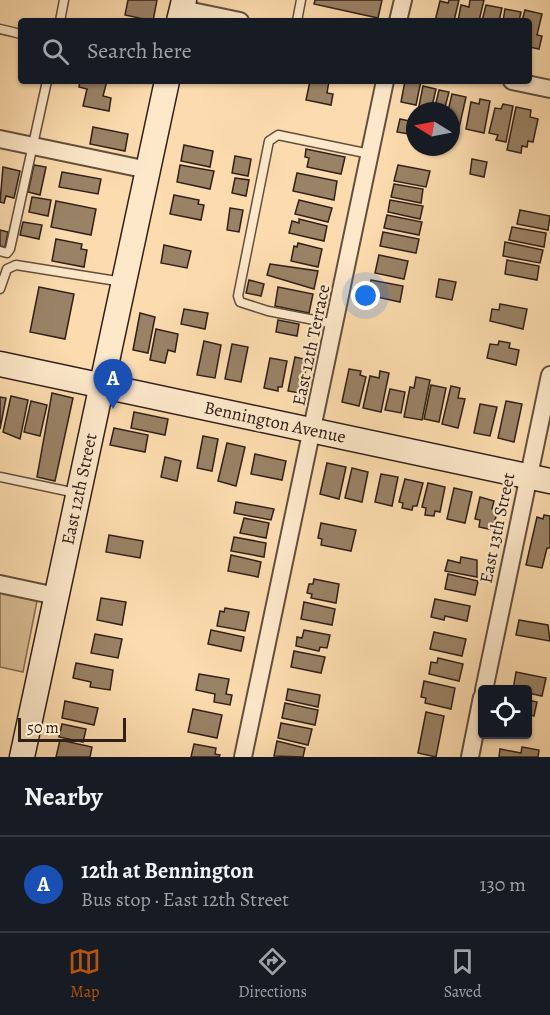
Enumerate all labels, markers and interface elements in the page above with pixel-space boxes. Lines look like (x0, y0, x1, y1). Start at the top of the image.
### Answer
search box (18, 18, 532, 84)
icon: search (39, 35, 72, 68)
text: Search here (87, 36, 192, 66)
north arrow (406, 102, 460, 156)
your location (351, 281, 380, 310)
street label: East 12th Terrace (286, 282, 336, 408)
pin: A (94, 360, 132, 409)
street label: Bennington Avenue (202, 395, 348, 449)
street label: East 12th Street (55, 431, 103, 547)
street label: East 13th Street (474, 470, 520, 585)
map controls (478, 685, 532, 739)
button: locate (478, 685, 532, 739)
scale bar (18, 715, 126, 742)
text: 50 m (27, 717, 59, 739)
text: Nearby (24, 779, 103, 814)
text: 12th at Bennington (81, 856, 254, 886)
text: A (37, 871, 50, 898)
text: 130 m (480, 871, 526, 898)
text: Bus stop · East 12th Street (81, 886, 289, 913)
tab: Map (68, 945, 101, 1003)
tab: Directions (238, 945, 307, 1003)
tab: Saved (444, 945, 482, 1003)

